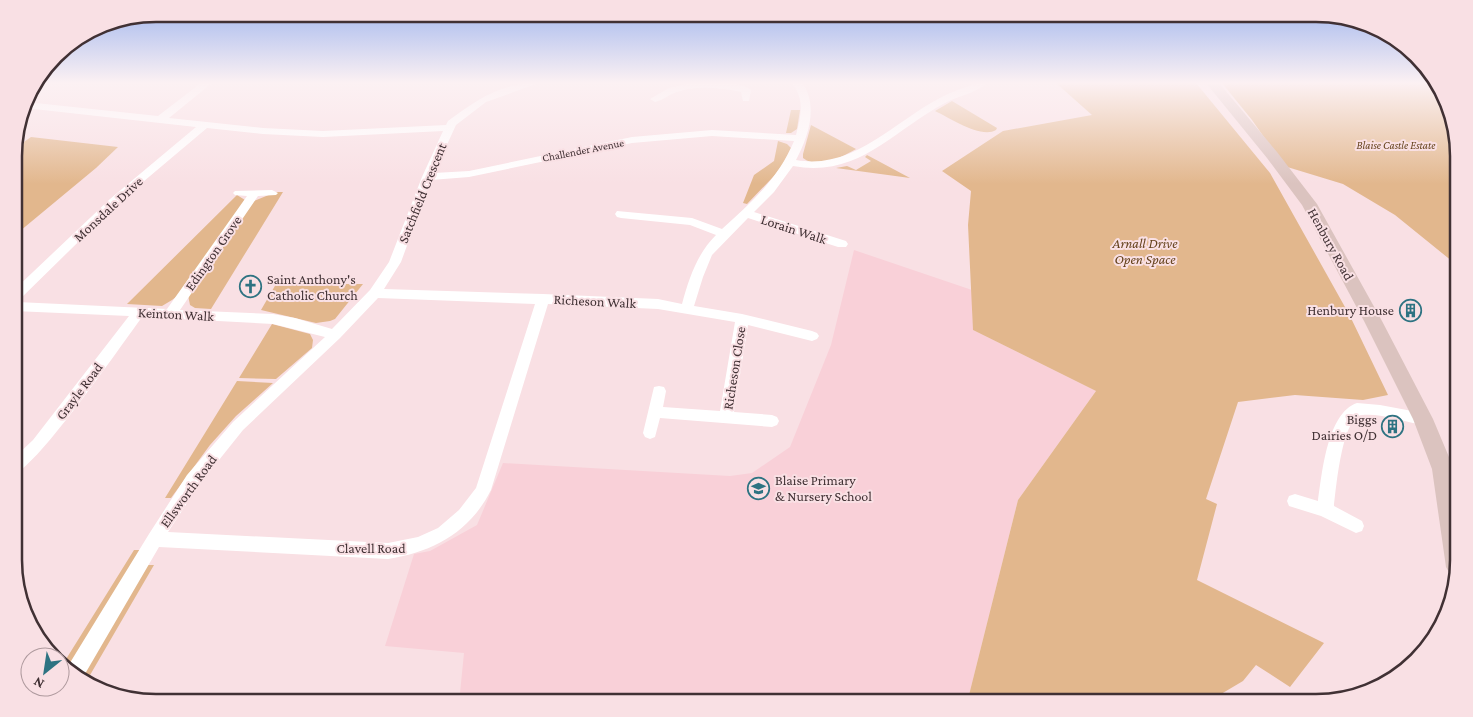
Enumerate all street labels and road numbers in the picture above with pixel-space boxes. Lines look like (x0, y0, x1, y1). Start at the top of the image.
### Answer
street label: Challender Avenue (541, 136, 625, 164)
street label: Satchfield Crescent (395, 140, 450, 245)
street label: Monsdale Drive (70, 173, 146, 245)
street label: Henbury Road (1305, 205, 1358, 283)
street label: Lorain Walk (759, 211, 829, 247)
street label: Edington Grove (181, 213, 245, 293)
street label: Richeson Walk (553, 291, 637, 311)
street label: Keinton Walk (138, 304, 215, 324)
street label: Richeson Close (720, 325, 748, 411)
street label: Grayle Road (52, 359, 106, 423)
street label: Ellsworth Road (156, 451, 220, 530)
street label: Clavell Road (336, 540, 406, 556)

